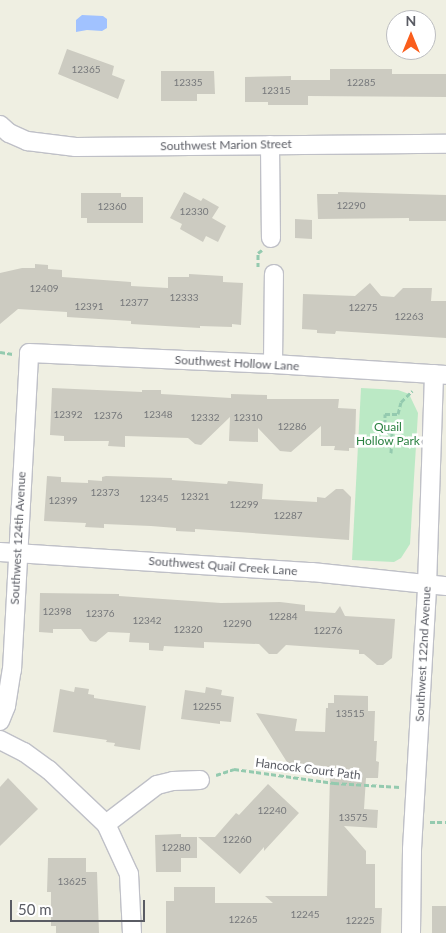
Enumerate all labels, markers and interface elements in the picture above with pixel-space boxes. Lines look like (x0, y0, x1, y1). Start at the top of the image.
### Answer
north arrow (386, 10, 436, 60)
text: N (406, 12, 416, 29)
house number: 12365 (72, 64, 100, 76)
house number: 12335 (174, 77, 202, 89)
house number: 12285 (347, 77, 375, 89)
house number: 12315 (262, 85, 290, 97)
street label: Southwest Marion Street (160, 137, 292, 153)
house number: 12290 (337, 200, 365, 212)
house number: 12360 (98, 201, 126, 213)
house number: 12330 (180, 206, 208, 218)
house number: 12409 (30, 283, 58, 295)
house number: 12333 (170, 292, 198, 304)
house number: 12377 (120, 297, 148, 309)
house number: 12391 (75, 301, 103, 313)
house number: 12275 (349, 302, 377, 314)
house number: 12263 (395, 311, 423, 323)
street label: Southwest Hollow Lane (174, 353, 300, 373)
house number: 12392 (54, 409, 82, 421)
house number: 12348 (144, 409, 172, 421)
house number: 12376 (94, 410, 122, 422)
house number: 12332 (191, 412, 219, 424)
house number: 12310 (234, 412, 262, 424)
park label: Quail Hollow Park (356, 420, 420, 448)
house number: 12286 (278, 421, 306, 433)
street label: Southwest 124th Avenue (7, 471, 29, 605)
house number: 12373 (91, 487, 119, 499)
house number: 12321 (181, 491, 209, 503)
house number: 12345 (140, 493, 168, 505)
house number: 12399 (49, 495, 77, 507)
house number: 12299 (230, 499, 258, 511)
house number: 12287 (274, 510, 302, 522)
street label: Southwest Quail Creek Lane (148, 554, 298, 578)
street label: Southwest 122nd Avenue (412, 586, 434, 722)
house number: 12398 (43, 606, 71, 618)
house number: 12376 (86, 608, 114, 620)
house number: 12284 (269, 611, 297, 623)
house number: 12342 (133, 615, 161, 627)
house number: 12290 (223, 618, 251, 630)
house number: 12320 (174, 624, 202, 636)
house number: 12276 (314, 625, 342, 637)
house number: 12255 (193, 701, 221, 713)
house number: 13515 (336, 708, 364, 720)
street label: Hancock Court Path (255, 755, 361, 783)
house number: 12240 (258, 805, 286, 817)
house number: 13575 (339, 812, 367, 824)
house number: 12260 (223, 834, 251, 846)
house number: 12280 (162, 842, 190, 854)
house number: 13625 (58, 876, 86, 888)
scale bar (12, 890, 148, 922)
text: 50 m (18, 900, 52, 918)
house number: 12245 (291, 909, 319, 921)
house number: 12265 (229, 914, 257, 926)
house number: 12225 (346, 915, 374, 927)

